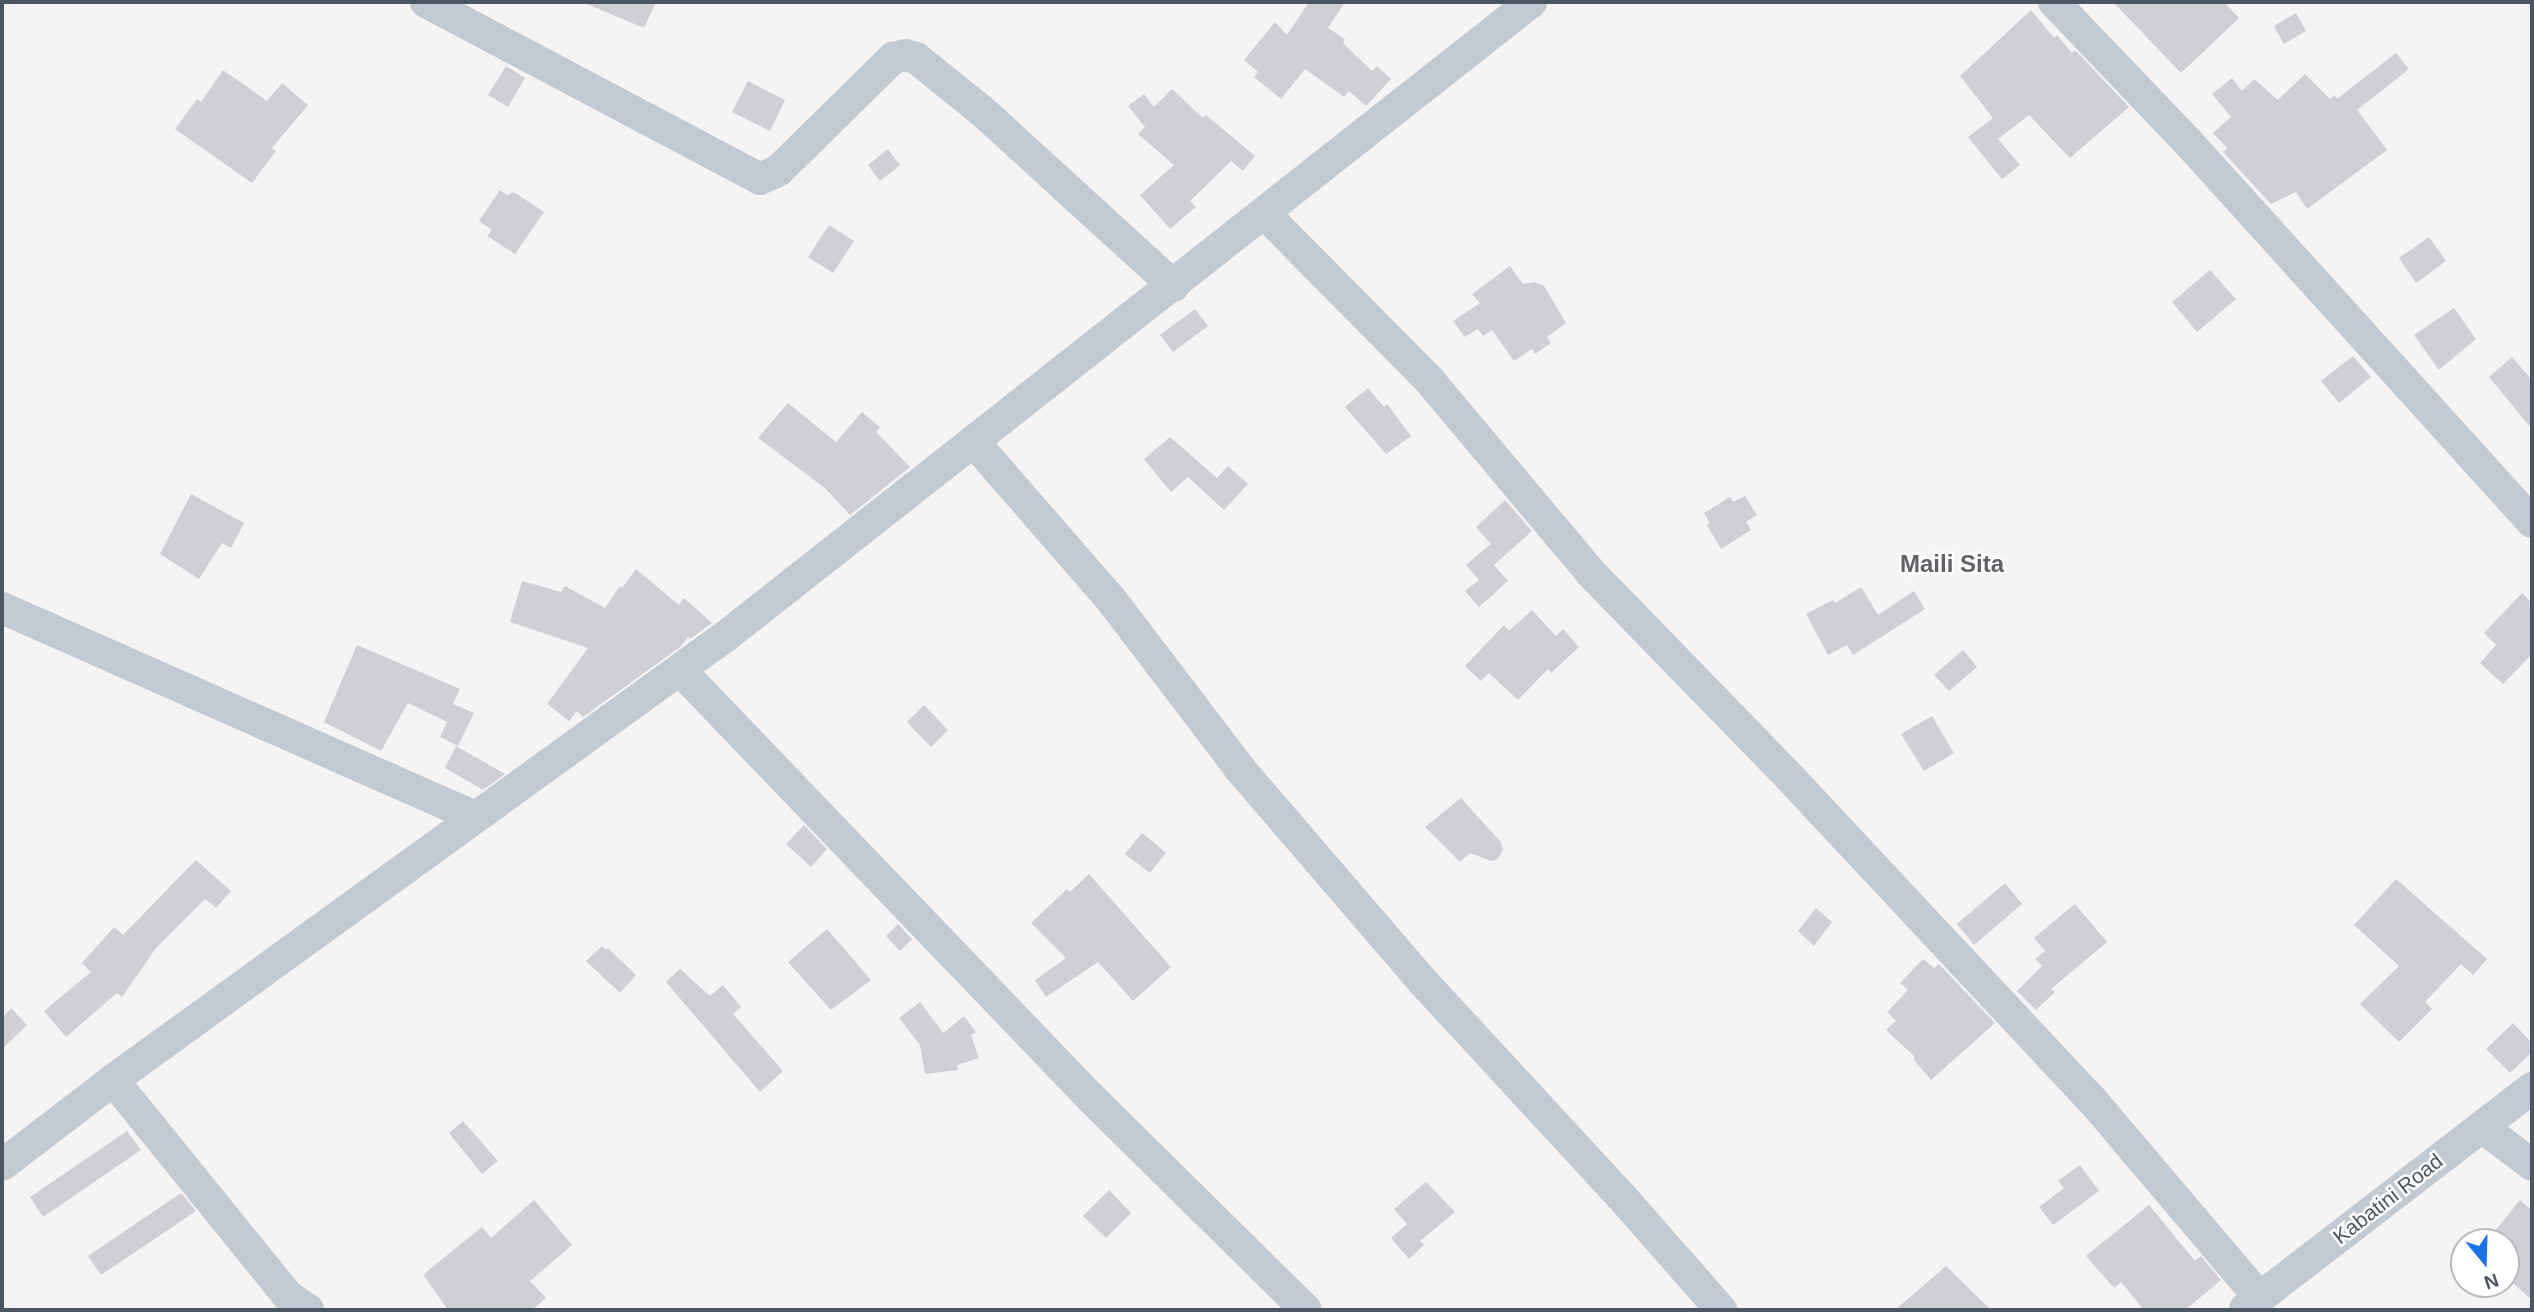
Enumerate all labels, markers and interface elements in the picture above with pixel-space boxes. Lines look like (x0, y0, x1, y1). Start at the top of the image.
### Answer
district label: Maili Sita (1900, 550, 2004, 578)
street label: Kabatini Road (2328, 1148, 2448, 1250)
north arrow (2450, 1228, 2520, 1298)
text: N (2481, 1269, 2501, 1294)

